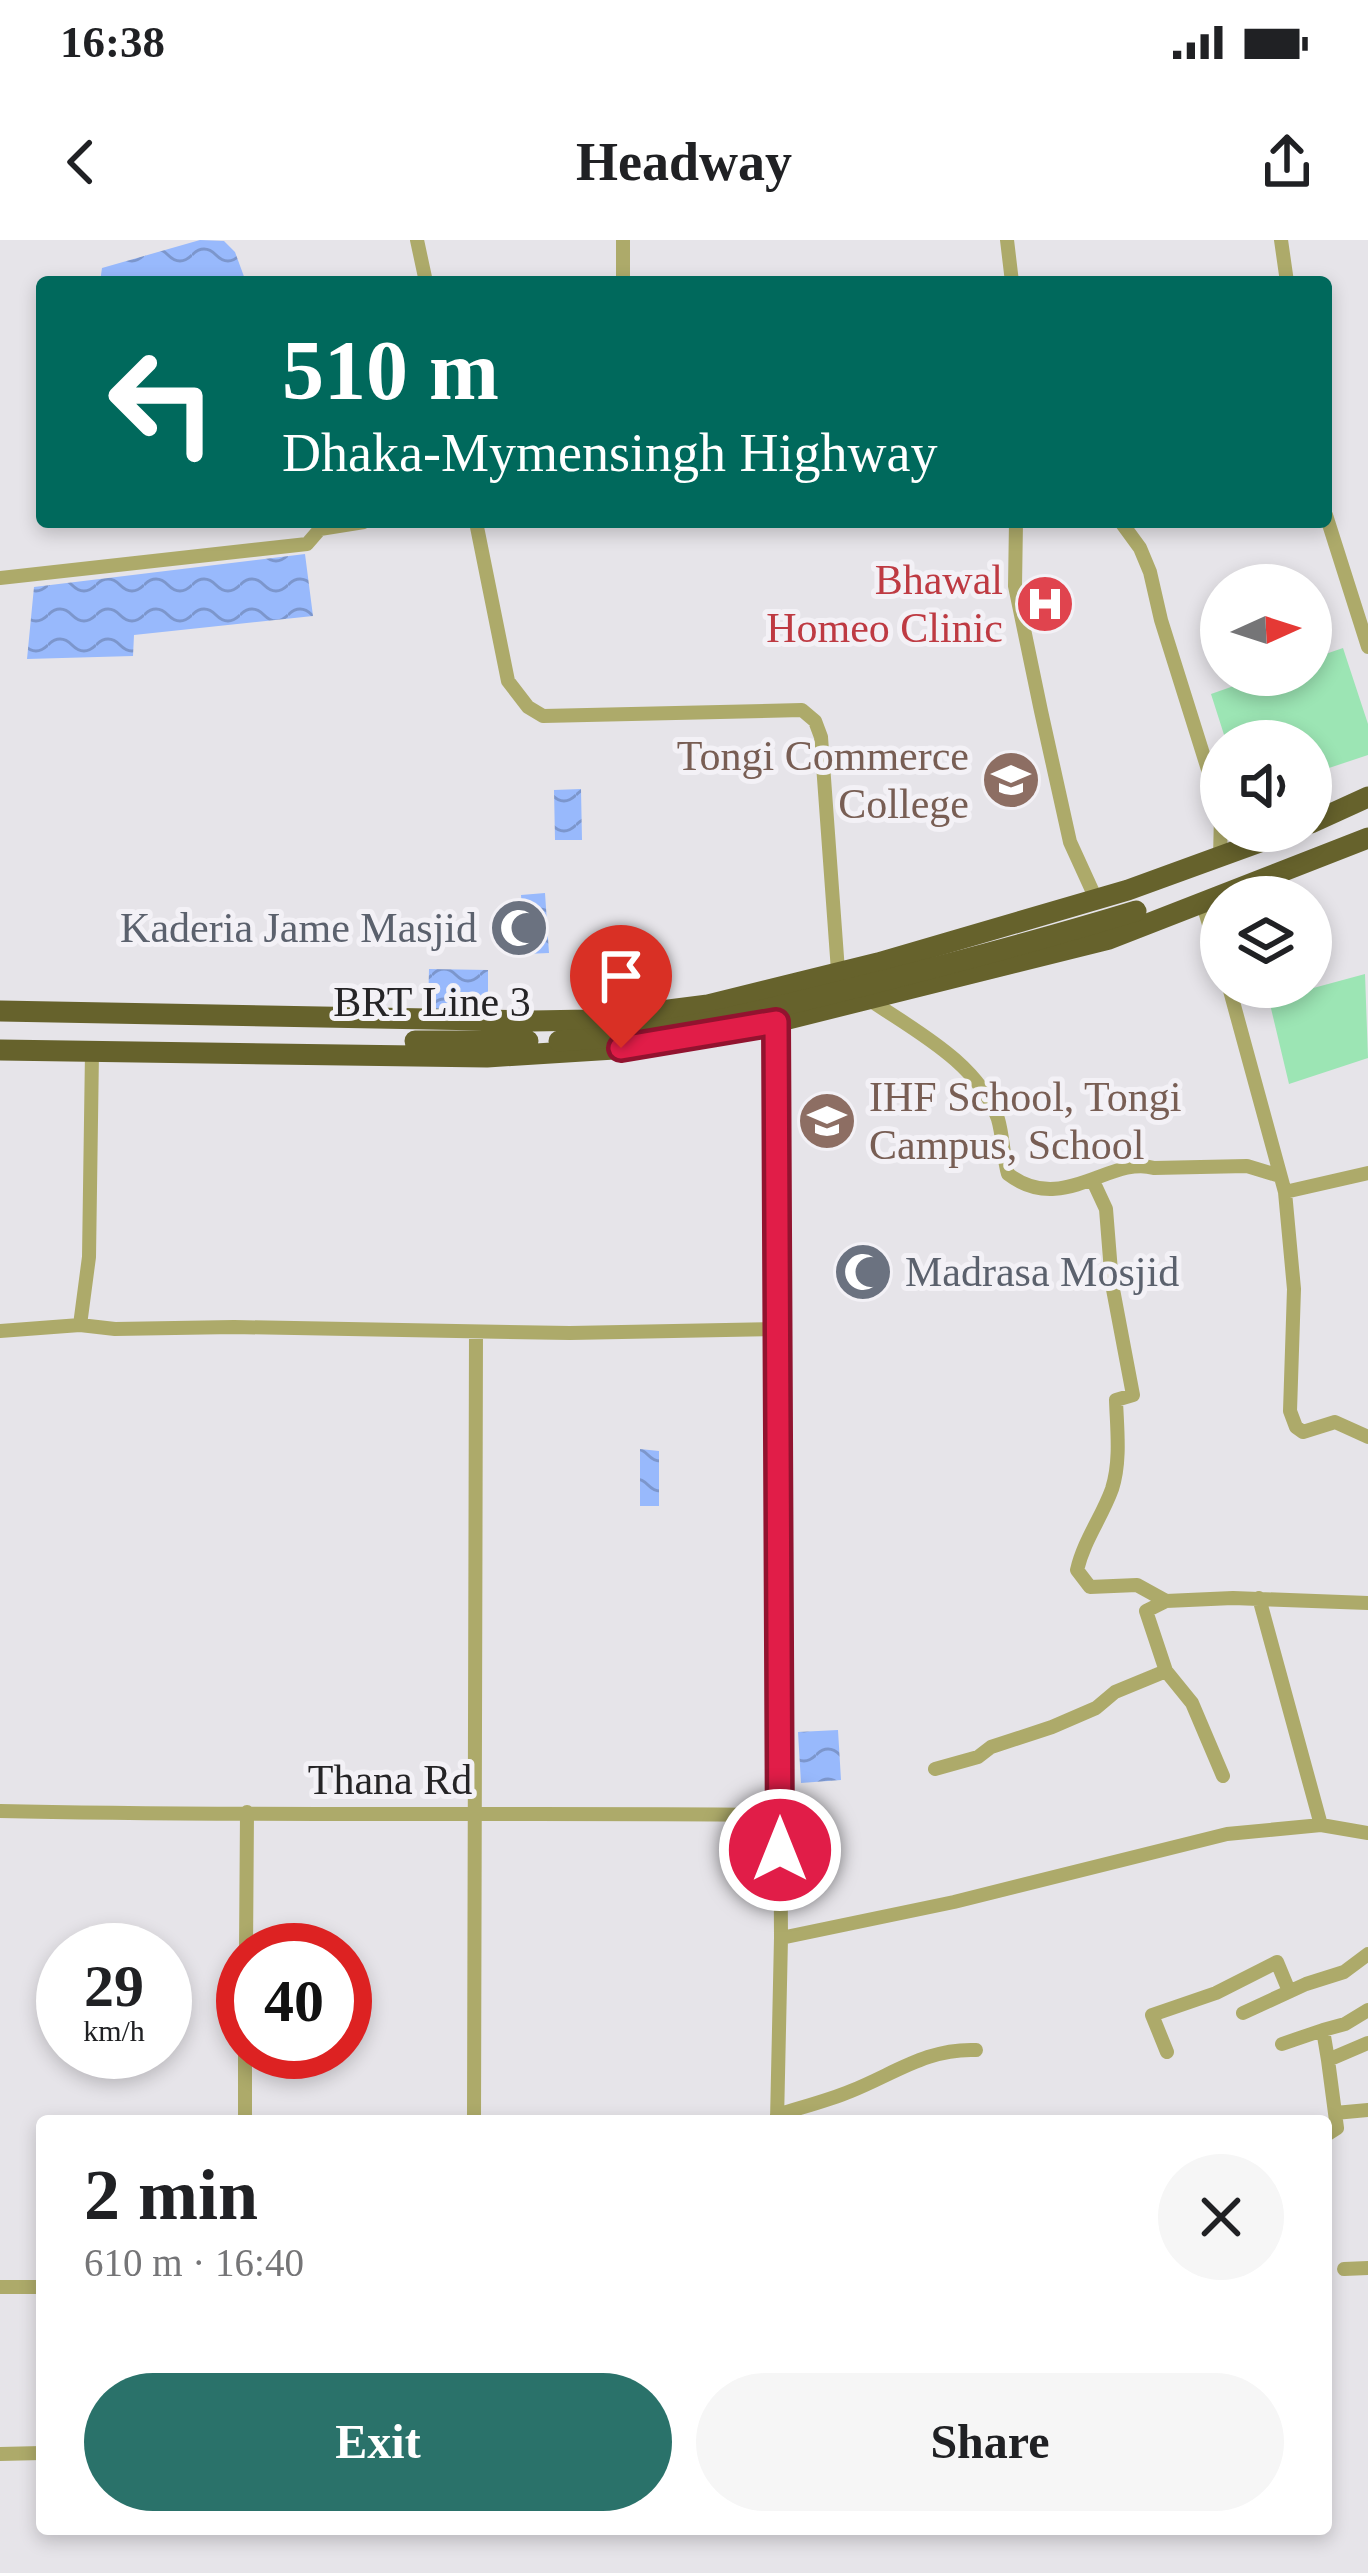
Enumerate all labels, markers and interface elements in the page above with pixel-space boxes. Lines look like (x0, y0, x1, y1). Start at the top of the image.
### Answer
text: 16:38 (60, 17, 165, 67)
icon: back (48, 129, 114, 195)
icon: share (1254, 129, 1320, 195)
text: Headway (576, 132, 792, 192)
icon: left (84, 324, 240, 480)
text: 510 m (282, 324, 499, 417)
text: Dhaka-Mymensingh Highway (282, 423, 937, 483)
place label: Bhawal Homeo Clinic (766, 557, 1003, 651)
north arrow (1200, 564, 1332, 696)
map controls (1200, 564, 1332, 1008)
hospital icon: Bhawal Homeo Clinic (1014, 573, 1076, 635)
button: sound (1200, 720, 1332, 852)
place label: Tongi Commerce College (677, 733, 969, 827)
school or university icon: Tongi Commerce College (980, 749, 1042, 811)
button: layers (1200, 876, 1332, 1008)
mosque icon: Kaderia Jame Masjid (488, 897, 550, 959)
place label: Kaderia Jame Masjid (120, 905, 477, 951)
pin (570, 925, 672, 1048)
icon: arrive (588, 943, 654, 1009)
street label: BRT Line 3 (333, 979, 531, 1025)
place label: IHF School, Tongi Campus, School (869, 1074, 1181, 1168)
school or university icon: IHF School, Tongi Campus, School (796, 1090, 858, 1152)
mosque icon: Madrasa Mosjid (832, 1241, 894, 1303)
place label: Madrasa Mosjid (905, 1249, 1179, 1295)
street label: Thana Rd (308, 1757, 472, 1803)
position arrow (717, 1787, 843, 1913)
speed limit sign: 40 (216, 1923, 372, 2079)
text: 29 (84, 1953, 144, 2019)
text: km/h (83, 2014, 145, 2047)
button: close (1158, 2154, 1284, 2280)
text: 2 min (84, 2155, 258, 2235)
text: 610 m · 16:40 (84, 2241, 304, 2284)
button: Exit (84, 2373, 672, 2511)
button: Share (696, 2373, 1284, 2511)

